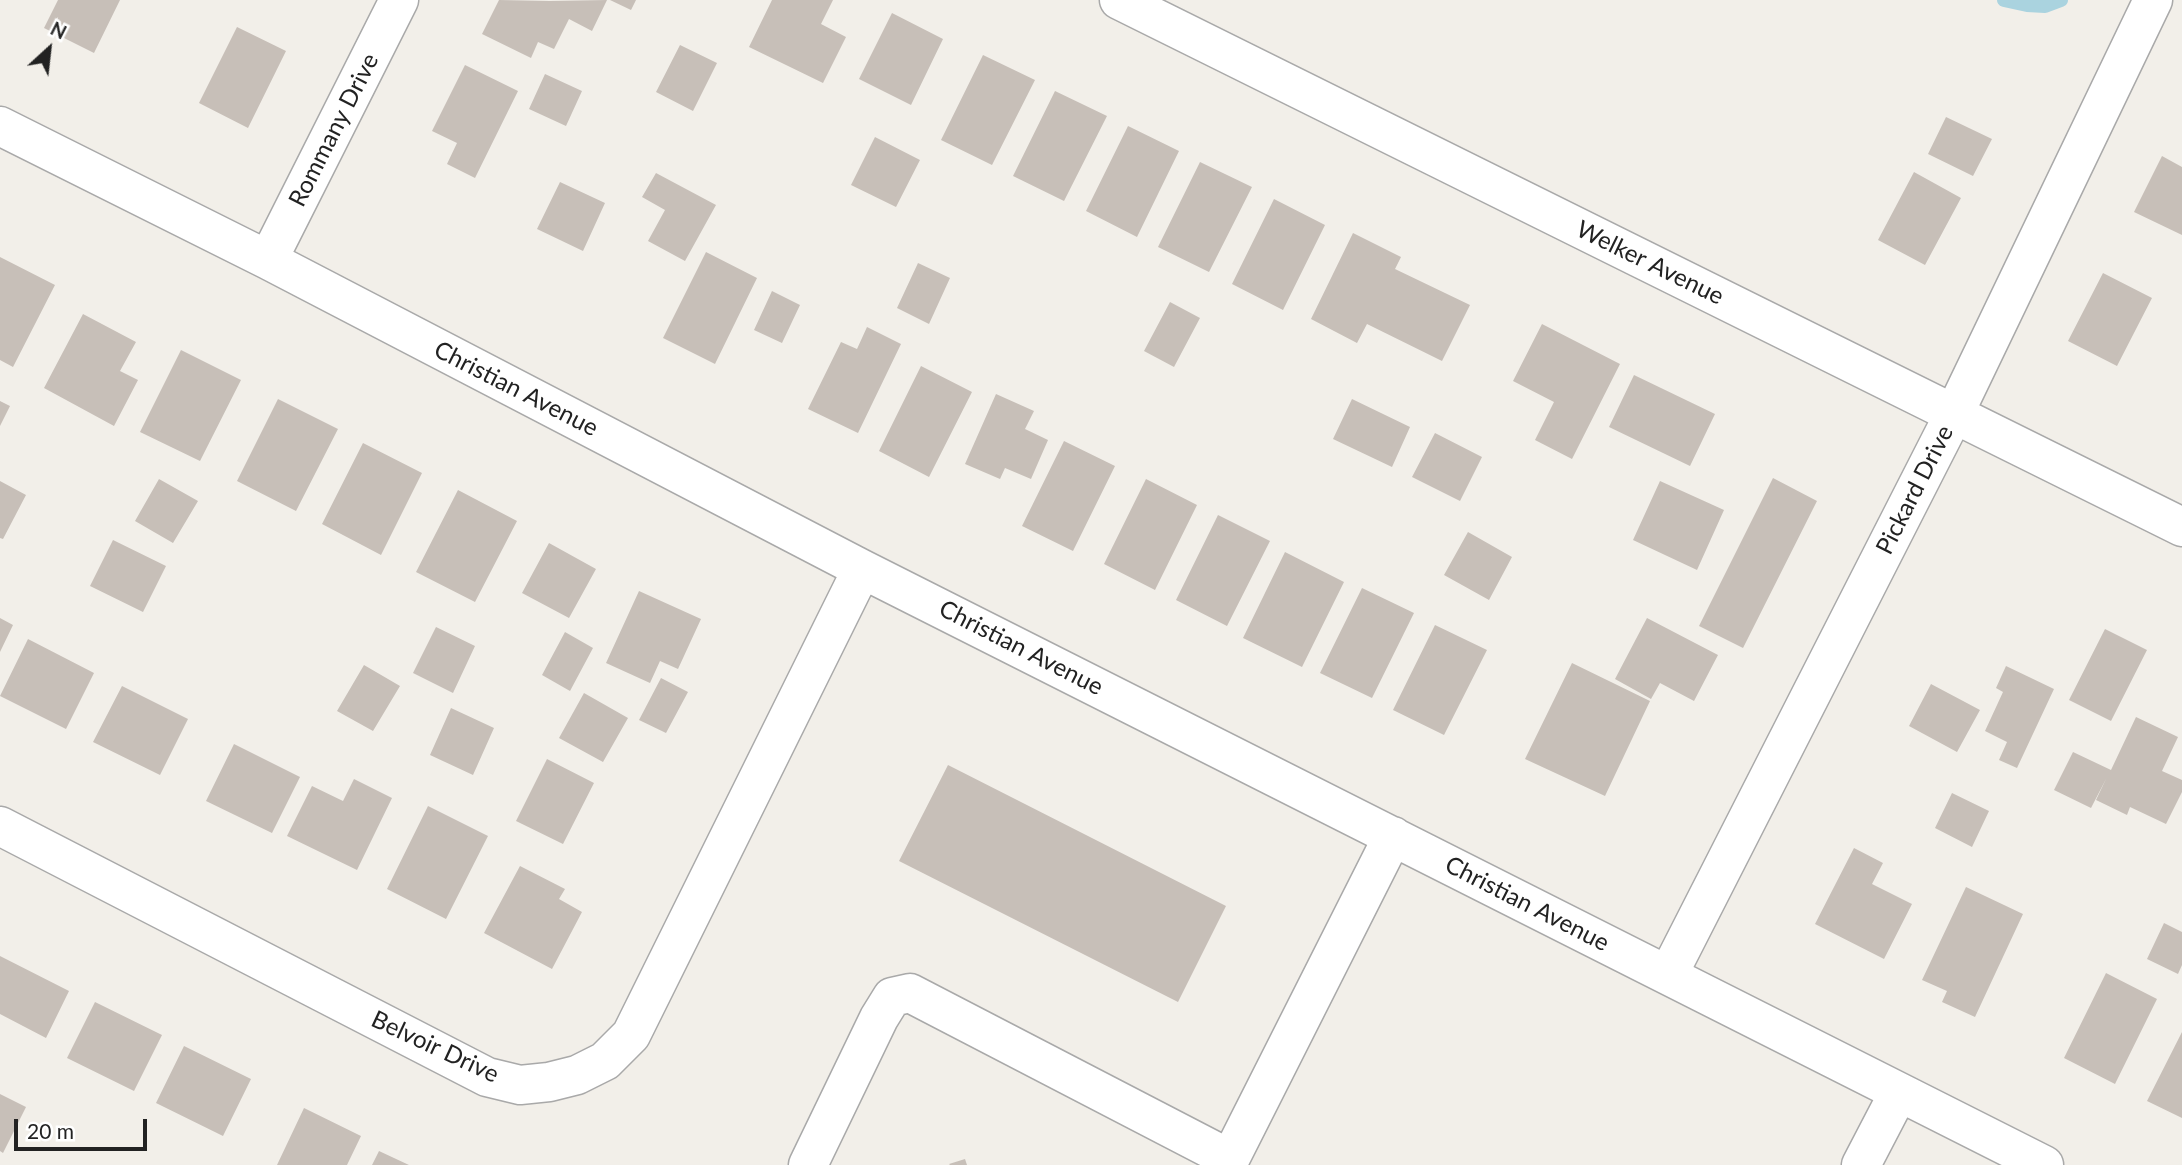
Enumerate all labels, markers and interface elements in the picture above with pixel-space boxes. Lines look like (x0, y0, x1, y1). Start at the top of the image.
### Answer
north arrow (14, 14, 84, 84)
text: N (47, 16, 70, 43)
street label: Rommany Drive (283, 49, 385, 211)
street label: Welker Avenue (1572, 215, 1728, 311)
street label: Christian Avenue (429, 335, 603, 443)
street label: Pickard Drive (1870, 421, 1960, 559)
street label: Christian Avenue (934, 594, 1108, 702)
street label: Christian Avenue (1440, 850, 1614, 958)
street label: Belvoir Drive (367, 1005, 503, 1089)
scale bar (18, 1106, 150, 1150)
text: 20 m (27, 1118, 74, 1143)

